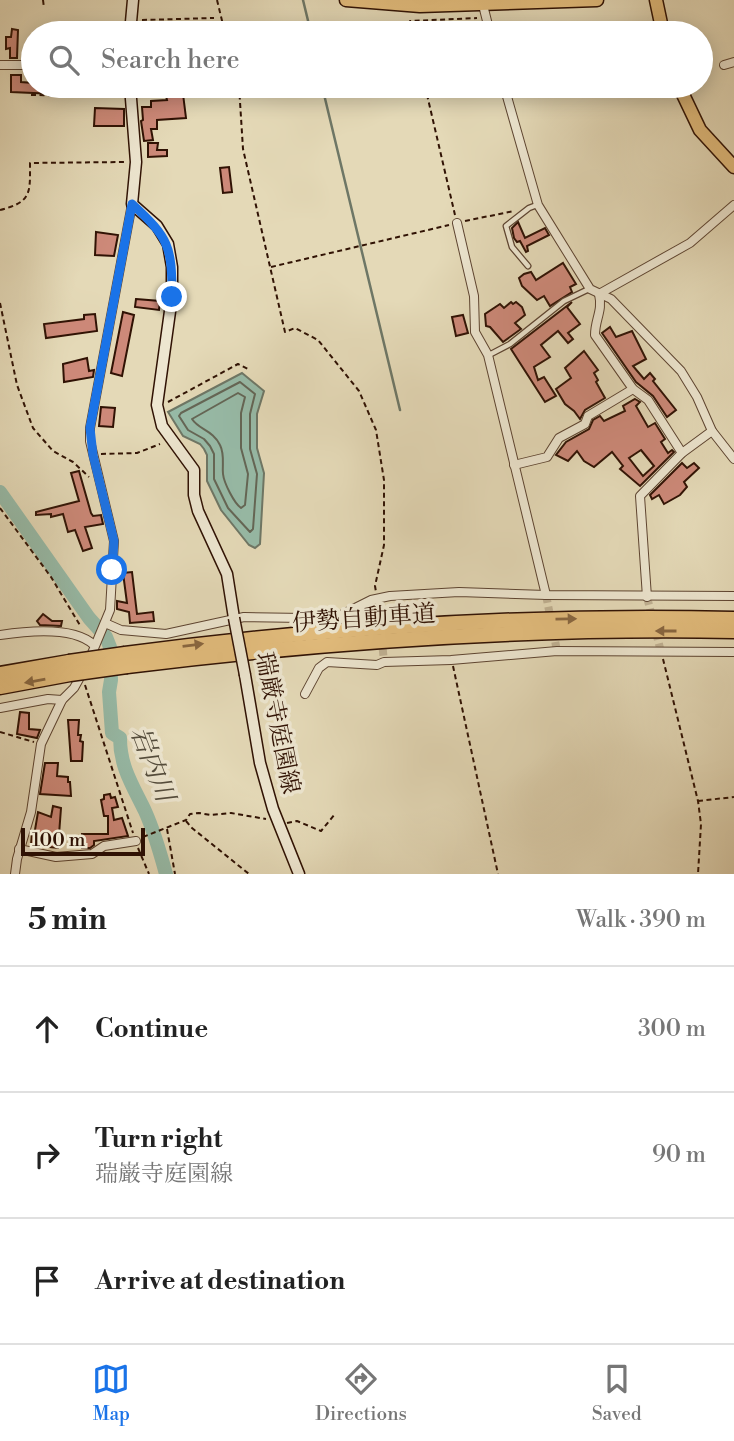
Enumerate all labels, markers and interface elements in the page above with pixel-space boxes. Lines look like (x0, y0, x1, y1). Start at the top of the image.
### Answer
search box (21, 21, 713, 98)
icon: search (45, 41, 83, 79)
text: Search here (101, 44, 240, 76)
route end (156, 281, 187, 312)
route start (96, 554, 127, 585)
street label: 伊勢自動車道 (291, 599, 437, 639)
one-way arrow (555, 613, 577, 625)
one-way arrow (655, 625, 677, 637)
one-way arrow (182, 640, 204, 651)
street label: 瑞厳寺庭園線 (249, 649, 305, 797)
one-way arrow (24, 676, 46, 687)
water label: 岩内川 (123, 722, 182, 809)
scale bar (21, 825, 145, 857)
text: 100 m (32, 828, 85, 852)
text: 5 min (28, 901, 107, 939)
text: Walk · 390 m (576, 906, 706, 934)
icon: ahead (28, 1010, 66, 1048)
text: Continue (95, 1013, 208, 1045)
text: 300 m (638, 1015, 706, 1043)
text: Turn right (95, 1123, 223, 1155)
icon: right (28, 1136, 66, 1174)
text: 90 m (652, 1141, 706, 1169)
text: 瑞巌寺庭園線 (95, 1160, 233, 1188)
icon: arrive (28, 1262, 66, 1300)
text: Arrive at destination (95, 1265, 345, 1297)
tab: Map (92, 1360, 130, 1426)
tab: Directions (315, 1360, 407, 1426)
tab: Saved (592, 1360, 642, 1426)

